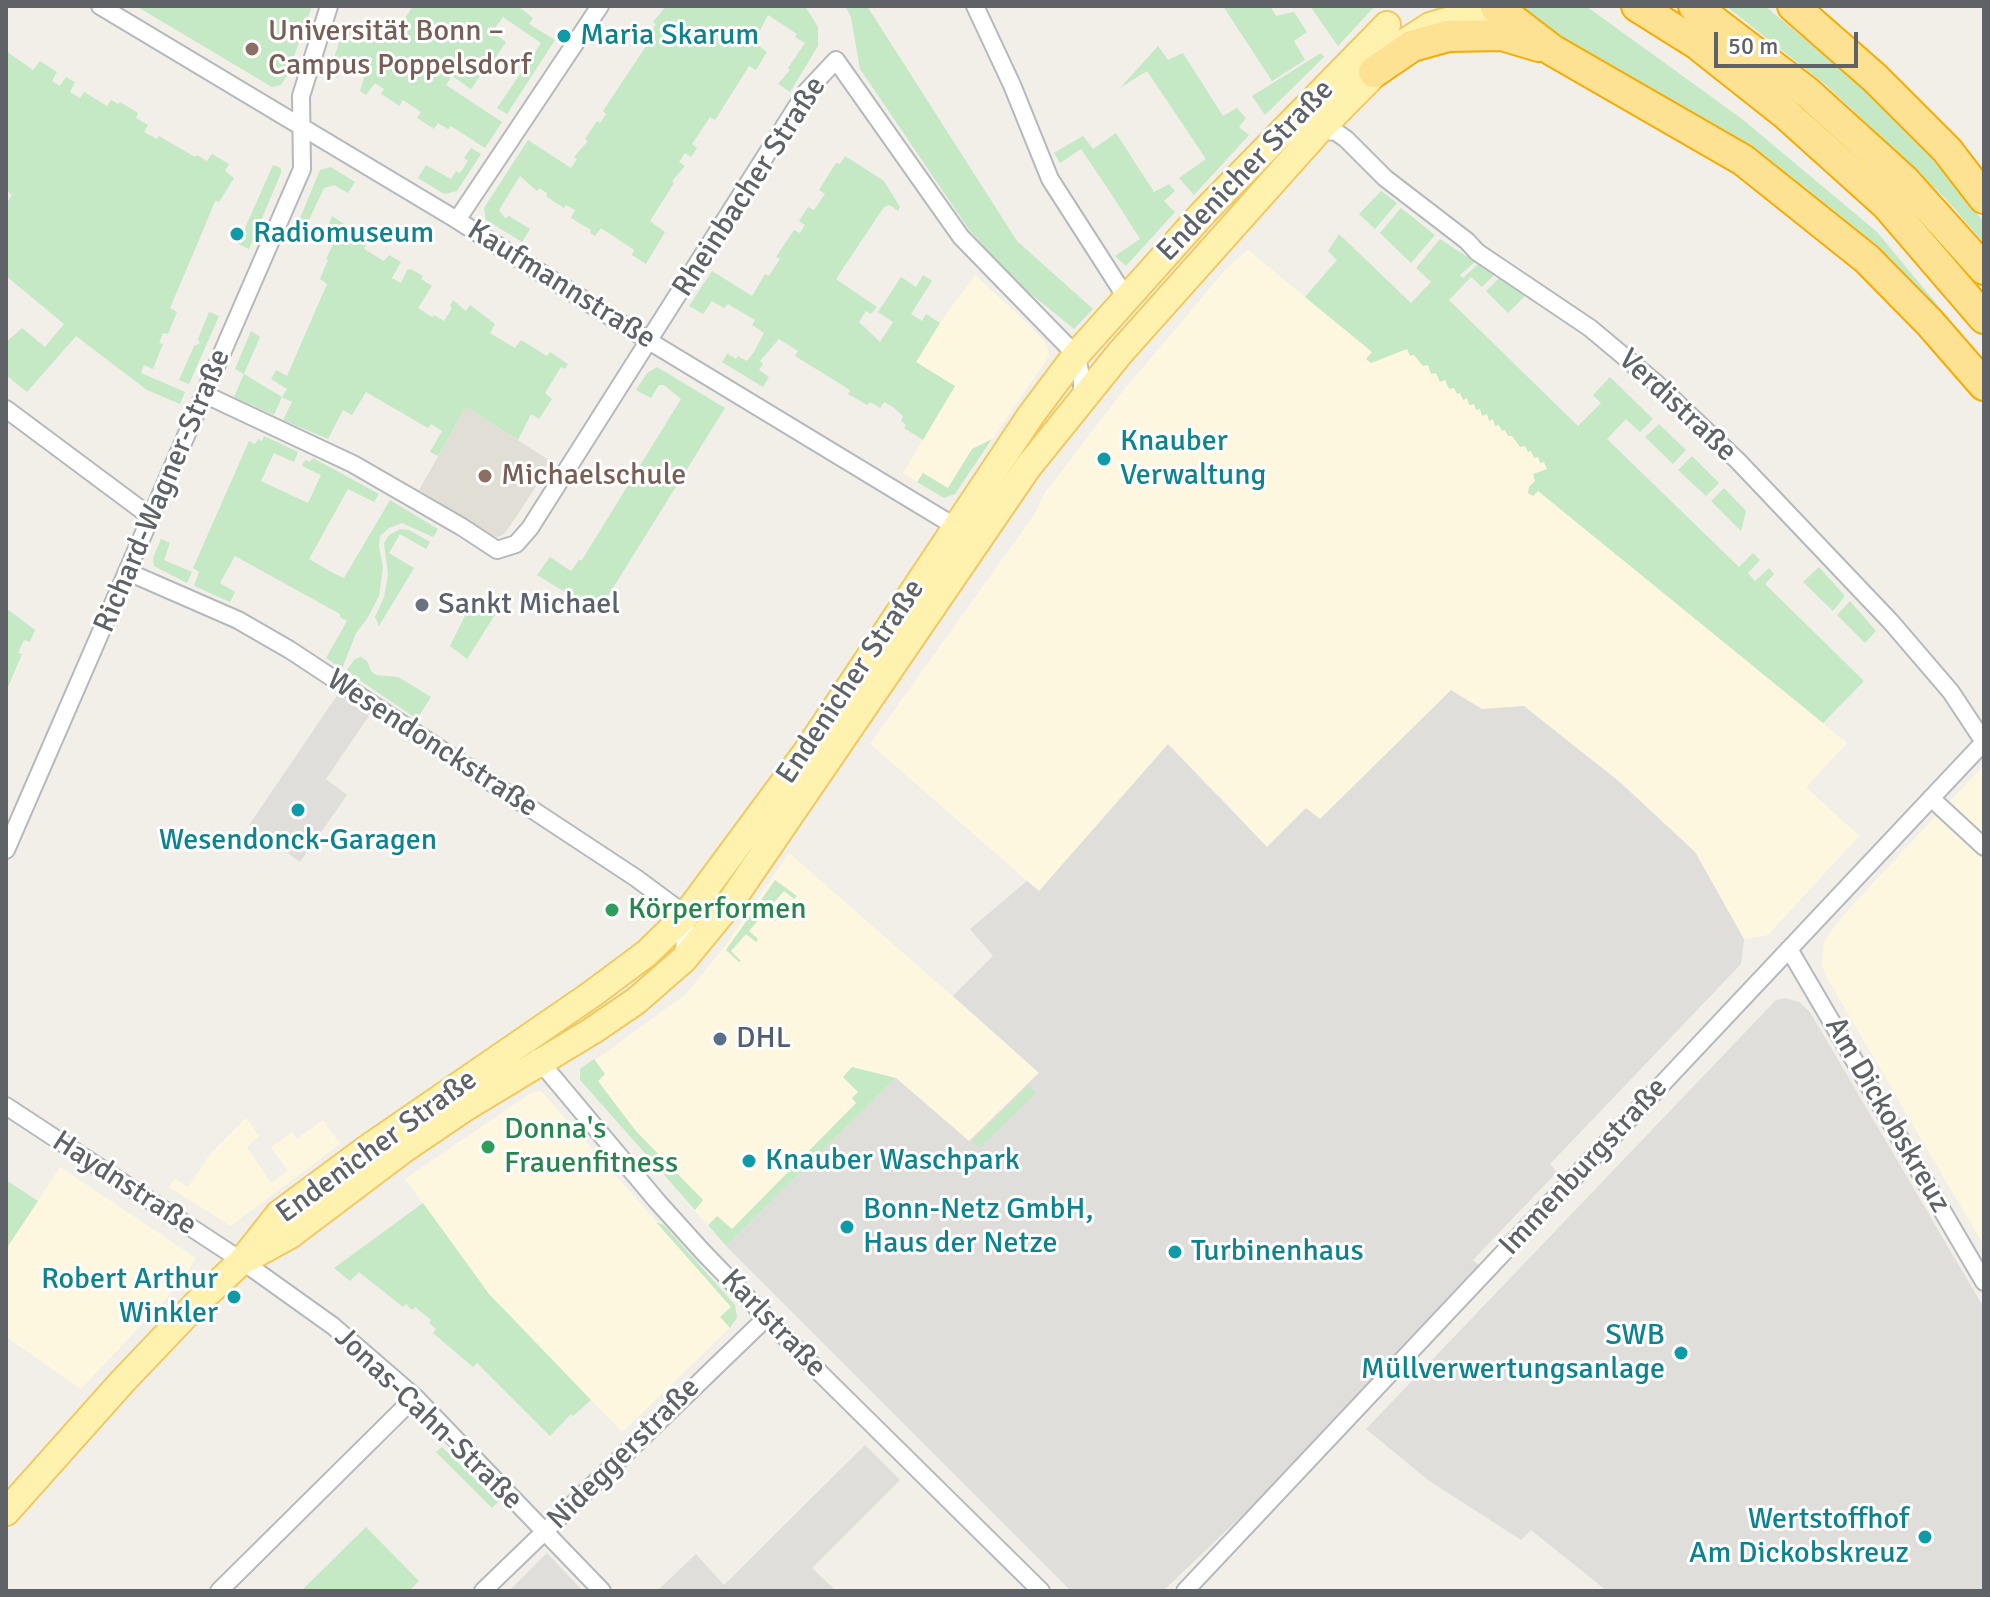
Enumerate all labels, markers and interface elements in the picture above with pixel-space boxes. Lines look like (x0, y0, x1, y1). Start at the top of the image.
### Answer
place label: Universität Bonn – Campus Poppelsdorf (268, 14, 531, 84)
scale bar (1718, 16, 1862, 66)
place label: Maria Skarum (580, 18, 759, 54)
marker: Maria Skarum (555, 27, 573, 45)
text: 50 m (1728, 31, 1778, 61)
marker: Universität Bonn – Campus Poppelsdorf (243, 40, 261, 58)
street label: Rheinbacher Straße (665, 70, 835, 304)
street label: Endenicher Straße (1150, 73, 1342, 269)
street label: Kaufmannstraße (460, 213, 662, 357)
place label: Radiomuseum (253, 216, 434, 252)
marker: Radiomuseum (228, 225, 246, 243)
street label: Verdistraße (1610, 342, 1744, 470)
street label: Richard-Wagner-Straße (87, 344, 239, 638)
place label: Knauber Verwaltung (1120, 424, 1266, 494)
marker: Knauber Verwaltung (1095, 450, 1113, 468)
place label: Michaelschule (501, 458, 686, 494)
marker: Michaelschule (476, 467, 494, 485)
street label: Endenicher Straße (769, 573, 933, 791)
place label: Sankt Michael (438, 587, 620, 623)
marker: Sankt Michael (413, 596, 431, 614)
street label: Wesendonckstraße (320, 662, 544, 826)
marker: Wesendonck-Garagen (289, 801, 307, 819)
place label: Wesendonck-Garagen (159, 823, 437, 859)
place label: Körperformen (628, 892, 807, 928)
marker: Körperformen (603, 901, 621, 919)
street label: Am Dickobskreuz (1816, 1011, 1958, 1219)
place label: DHL (736, 1021, 791, 1057)
marker: DHL (711, 1030, 729, 1048)
street label: Endenicher Straße (270, 1062, 484, 1232)
street label: Immenburgstraße (1492, 1070, 1676, 1264)
place label: Donna's Frauenfitness (504, 1112, 678, 1182)
street label: Haydnstraße (45, 1124, 203, 1244)
marker: Donna's Frauenfitness (479, 1138, 497, 1156)
place label: Knauber Waschpark (765, 1143, 1020, 1179)
marker: Knauber Waschpark (740, 1152, 758, 1170)
place label: Bonn-Netz GmbH, Haus der Netze (863, 1192, 1094, 1262)
marker: Bonn-Netz GmbH, Haus der Netze (838, 1218, 856, 1236)
place label: Turbinenhaus (1191, 1234, 1364, 1270)
marker: Turbinenhaus (1166, 1243, 1184, 1261)
place label: Robert Arthur Winkler (41, 1262, 218, 1332)
street label: Karlstraße (713, 1262, 833, 1386)
marker: Robert Arthur Winkler (225, 1288, 243, 1306)
place label: SWB Müllverwertungsanlage (1361, 1318, 1665, 1388)
street label: Jonas-Cahn-Straße (326, 1320, 530, 1518)
marker: SWB Müllverwertungsanlage (1672, 1344, 1690, 1362)
street label: Nideggerstraße (540, 1370, 708, 1538)
place label: Wertstoffhof Am Dickobskreuz (1689, 1502, 1909, 1572)
marker: Wertstoffhof Am Dickobskreuz (1916, 1528, 1934, 1546)

